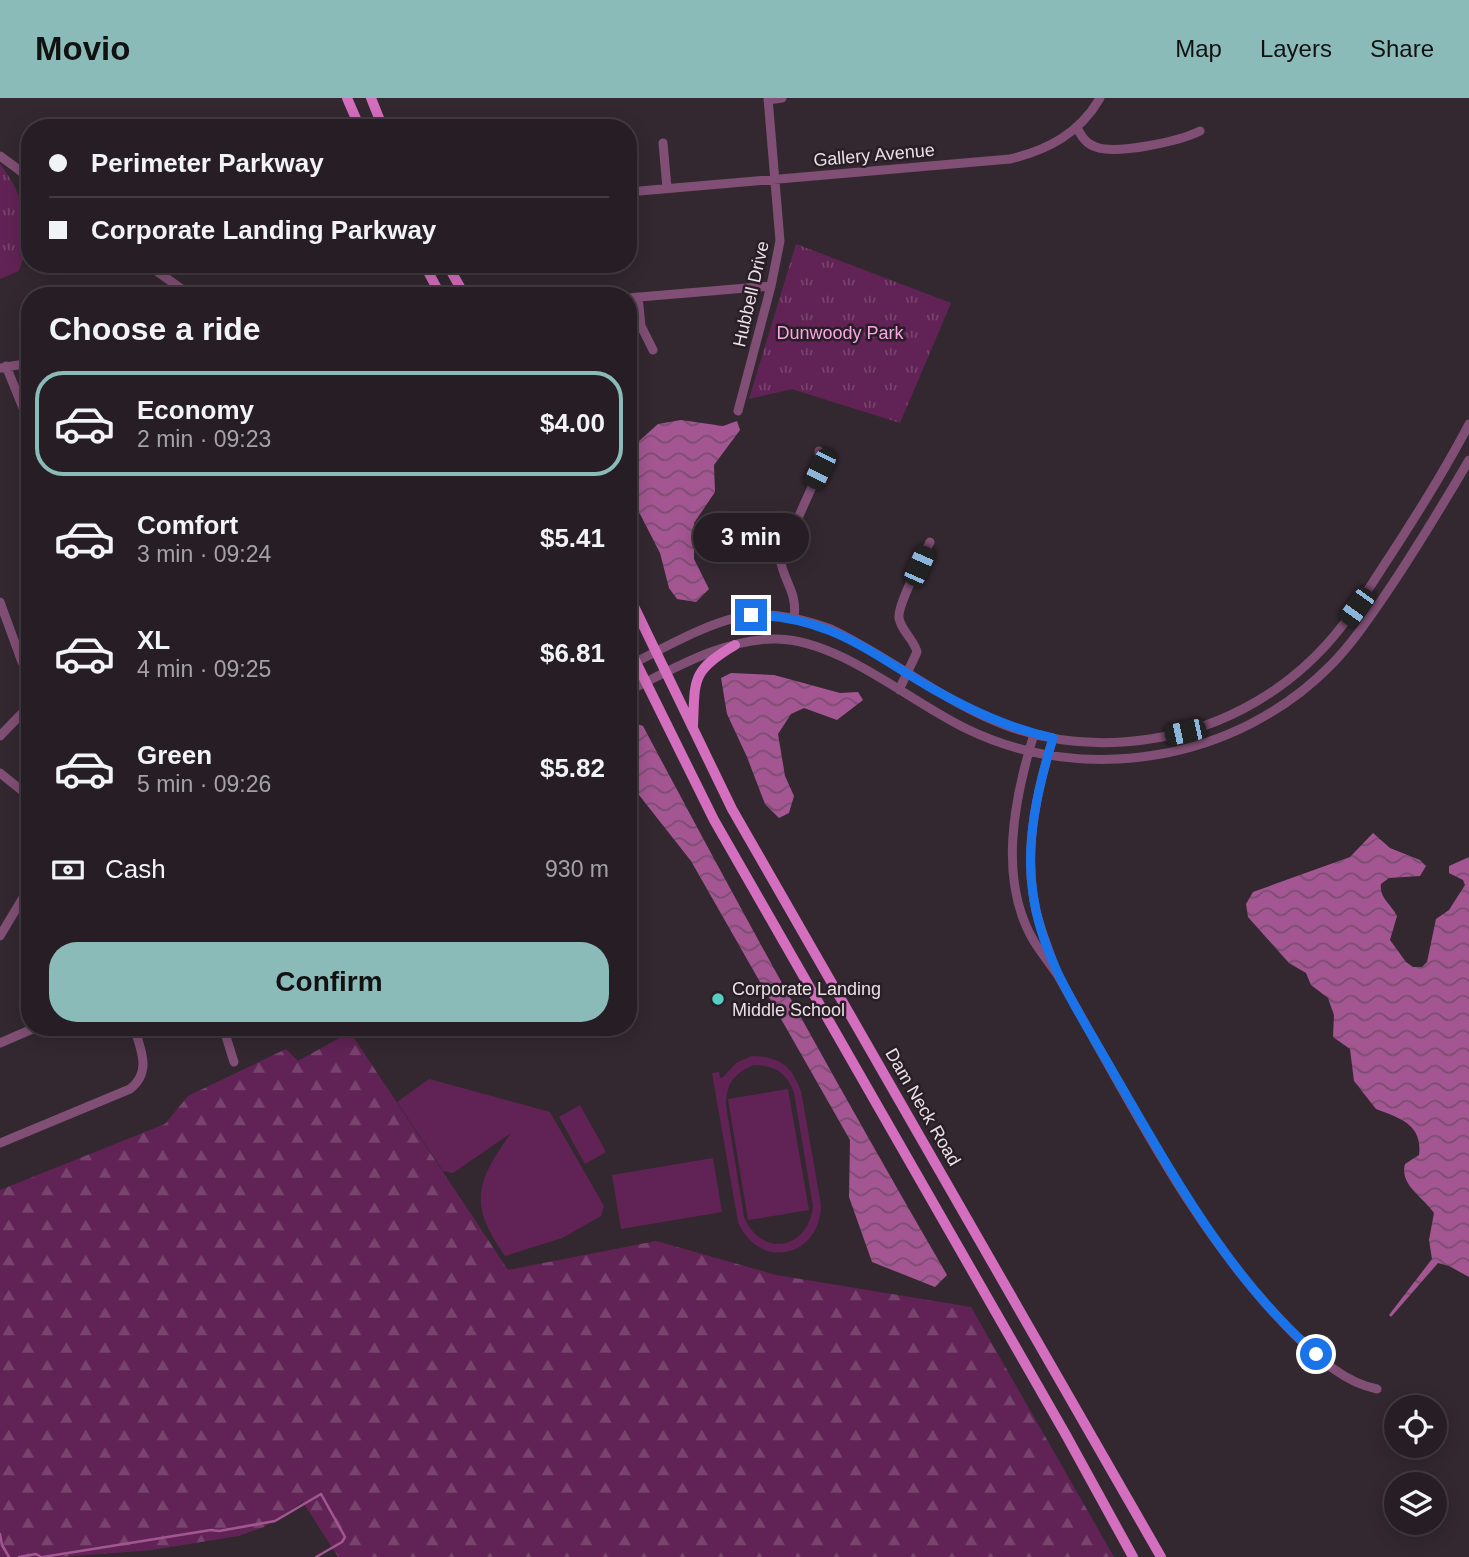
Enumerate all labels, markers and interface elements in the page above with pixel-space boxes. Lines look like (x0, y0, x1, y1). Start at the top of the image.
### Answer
text: Movio (35, 30, 130, 67)
text: Map (1175, 35, 1222, 62)
text: Layers (1260, 35, 1332, 62)
text: Share (1370, 35, 1434, 62)
street label: Gallery Avenue (812, 140, 936, 170)
text: Perimeter Parkway (91, 148, 324, 178)
text: Corporate Landing Parkway (91, 215, 436, 245)
street label: Hubbell Drive (729, 239, 773, 349)
text: Choose a ride (49, 311, 261, 347)
park label: Dunwoody Park (776, 323, 905, 343)
icon: car (53, 392, 116, 455)
text: Economy (137, 395, 254, 425)
text: $4.00 (540, 408, 605, 438)
text: 2 min · 09:23 (137, 426, 271, 452)
car (802, 446, 839, 492)
icon: car (53, 507, 116, 570)
text: Comfort (137, 510, 238, 540)
callout: 3 min (693, 514, 809, 562)
text: $5.41 (540, 523, 605, 553)
text: 3 min (721, 524, 781, 550)
text: 3 min · 09:24 (137, 541, 271, 567)
car (901, 543, 938, 589)
car (1337, 584, 1378, 630)
route end (735, 599, 767, 631)
icon: car (53, 622, 116, 685)
text: XL (137, 625, 170, 655)
text: $6.81 (540, 638, 605, 668)
text: 4 min · 09:25 (137, 656, 271, 682)
car (1163, 717, 1208, 747)
icon: car (53, 737, 116, 800)
text: Green (137, 740, 212, 770)
text: $5.82 (540, 753, 605, 783)
text: 5 min · 09:26 (137, 771, 271, 797)
icon: cash (49, 851, 87, 889)
text: Cash (105, 854, 166, 884)
text: 930 m (545, 856, 609, 882)
button: Confirm (49, 942, 609, 1022)
place label: Corporate Landing Middle School (732, 979, 881, 1020)
marker: Corporate Landing Middle School (710, 991, 726, 1007)
street label: Dam Neck Road (881, 1045, 965, 1169)
route start (1300, 1338, 1332, 1370)
map controls (1384, 1395, 1447, 1535)
button: locate (1384, 1395, 1447, 1458)
button: layers (1384, 1472, 1447, 1535)

